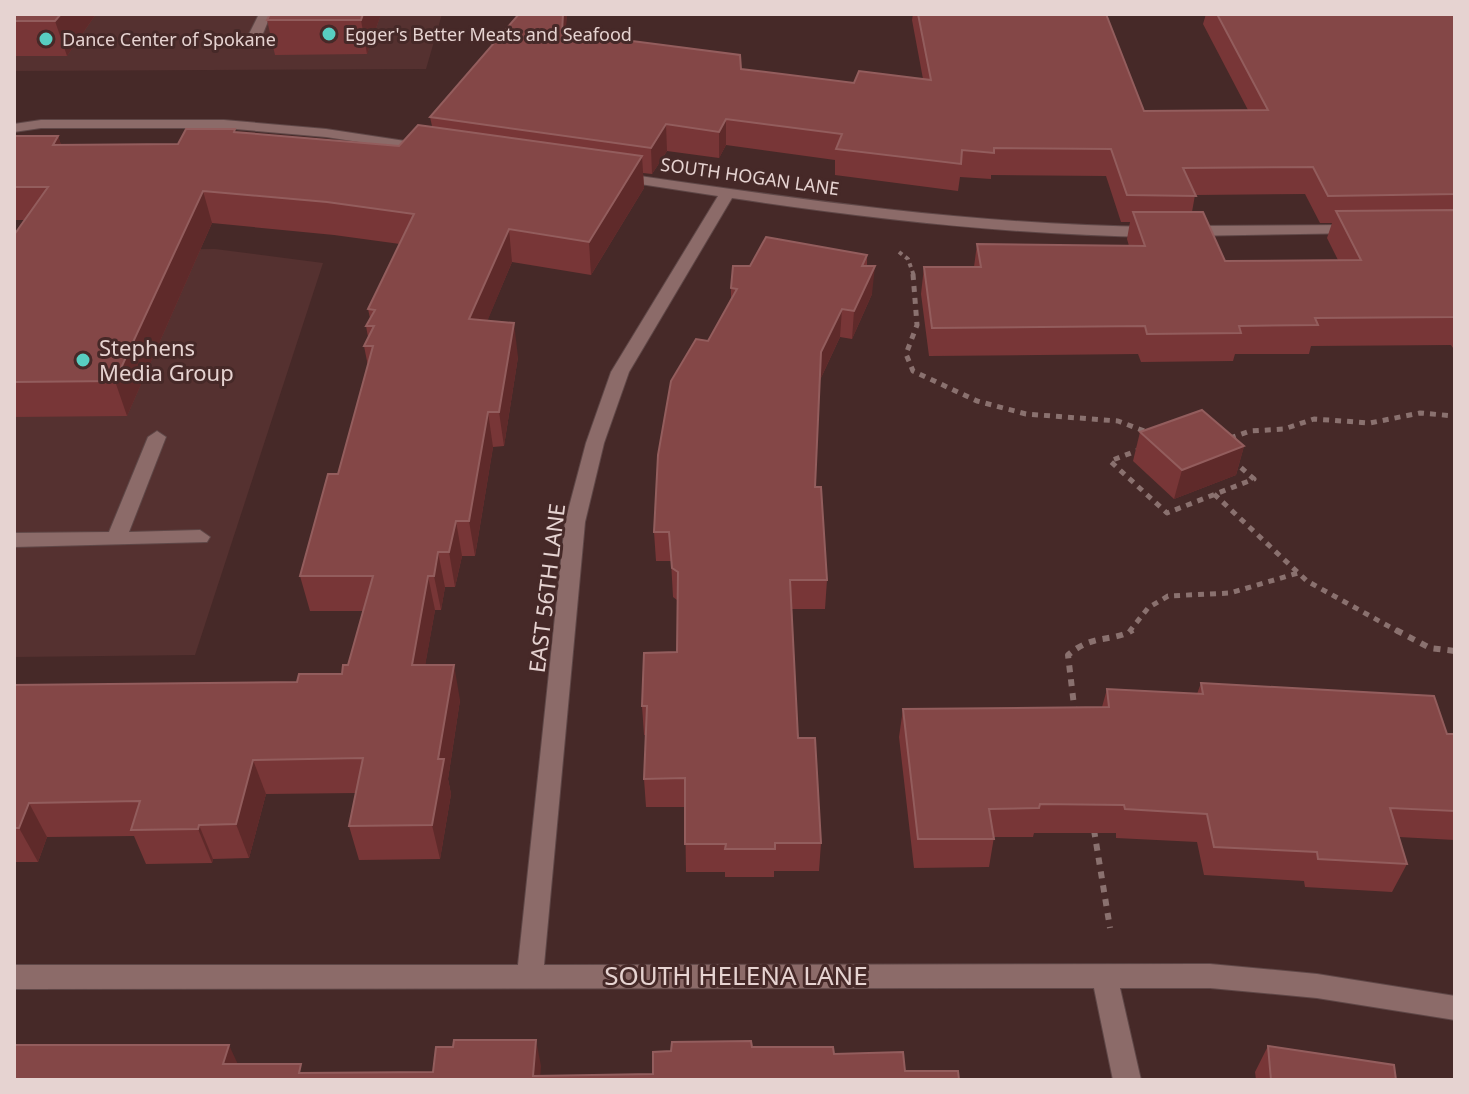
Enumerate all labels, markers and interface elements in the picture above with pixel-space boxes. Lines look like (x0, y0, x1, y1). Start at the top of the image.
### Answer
place label: Egger's Better Meats and Seafood (345, 22, 632, 46)
marker: Egger's Better Meats and Seafood (320, 25, 338, 43)
place label: Dance Center of Spokane (62, 27, 276, 51)
marker: Dance Center of Spokane (37, 30, 55, 48)
street label: SOUTH HOGAN LANE (659, 152, 841, 200)
place label: Stephens Media Group (99, 332, 234, 387)
marker: Stephens Media Group (74, 351, 92, 369)
street label: EAST 56TH LANE (521, 502, 571, 674)
street label: SOUTH HELENA LANE (604, 957, 868, 993)

